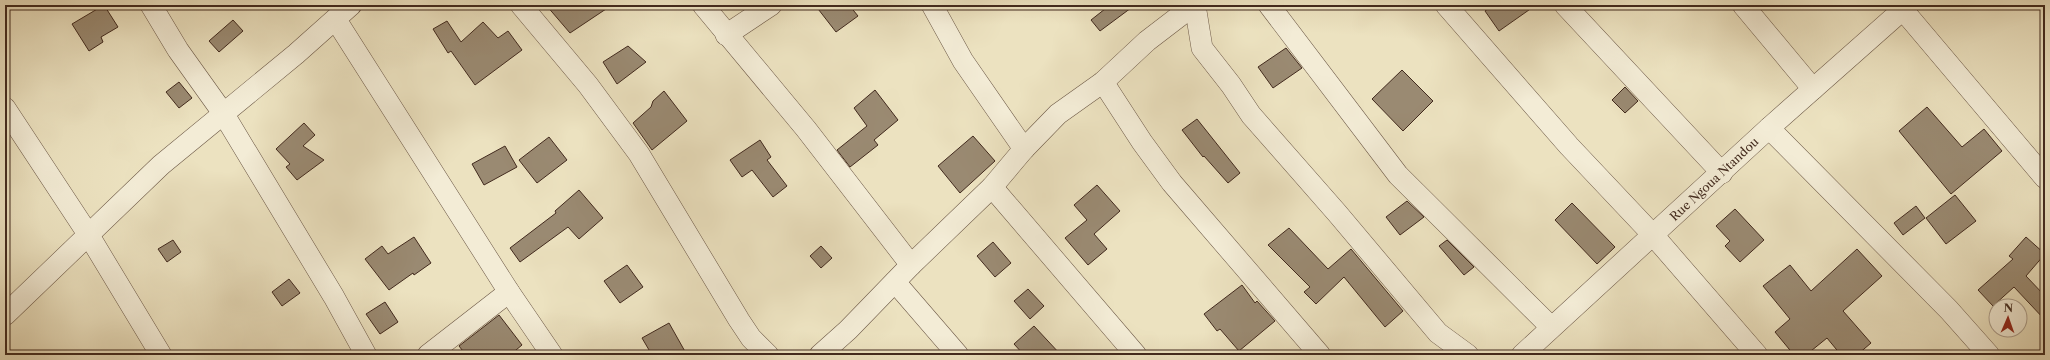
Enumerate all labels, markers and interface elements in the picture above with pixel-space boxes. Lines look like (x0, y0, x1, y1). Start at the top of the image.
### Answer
street label: Rue Ngoua Ntandou (1666, 134, 1762, 224)
north arrow (1988, 298, 2028, 338)
text: N (2003, 301, 2014, 315)

